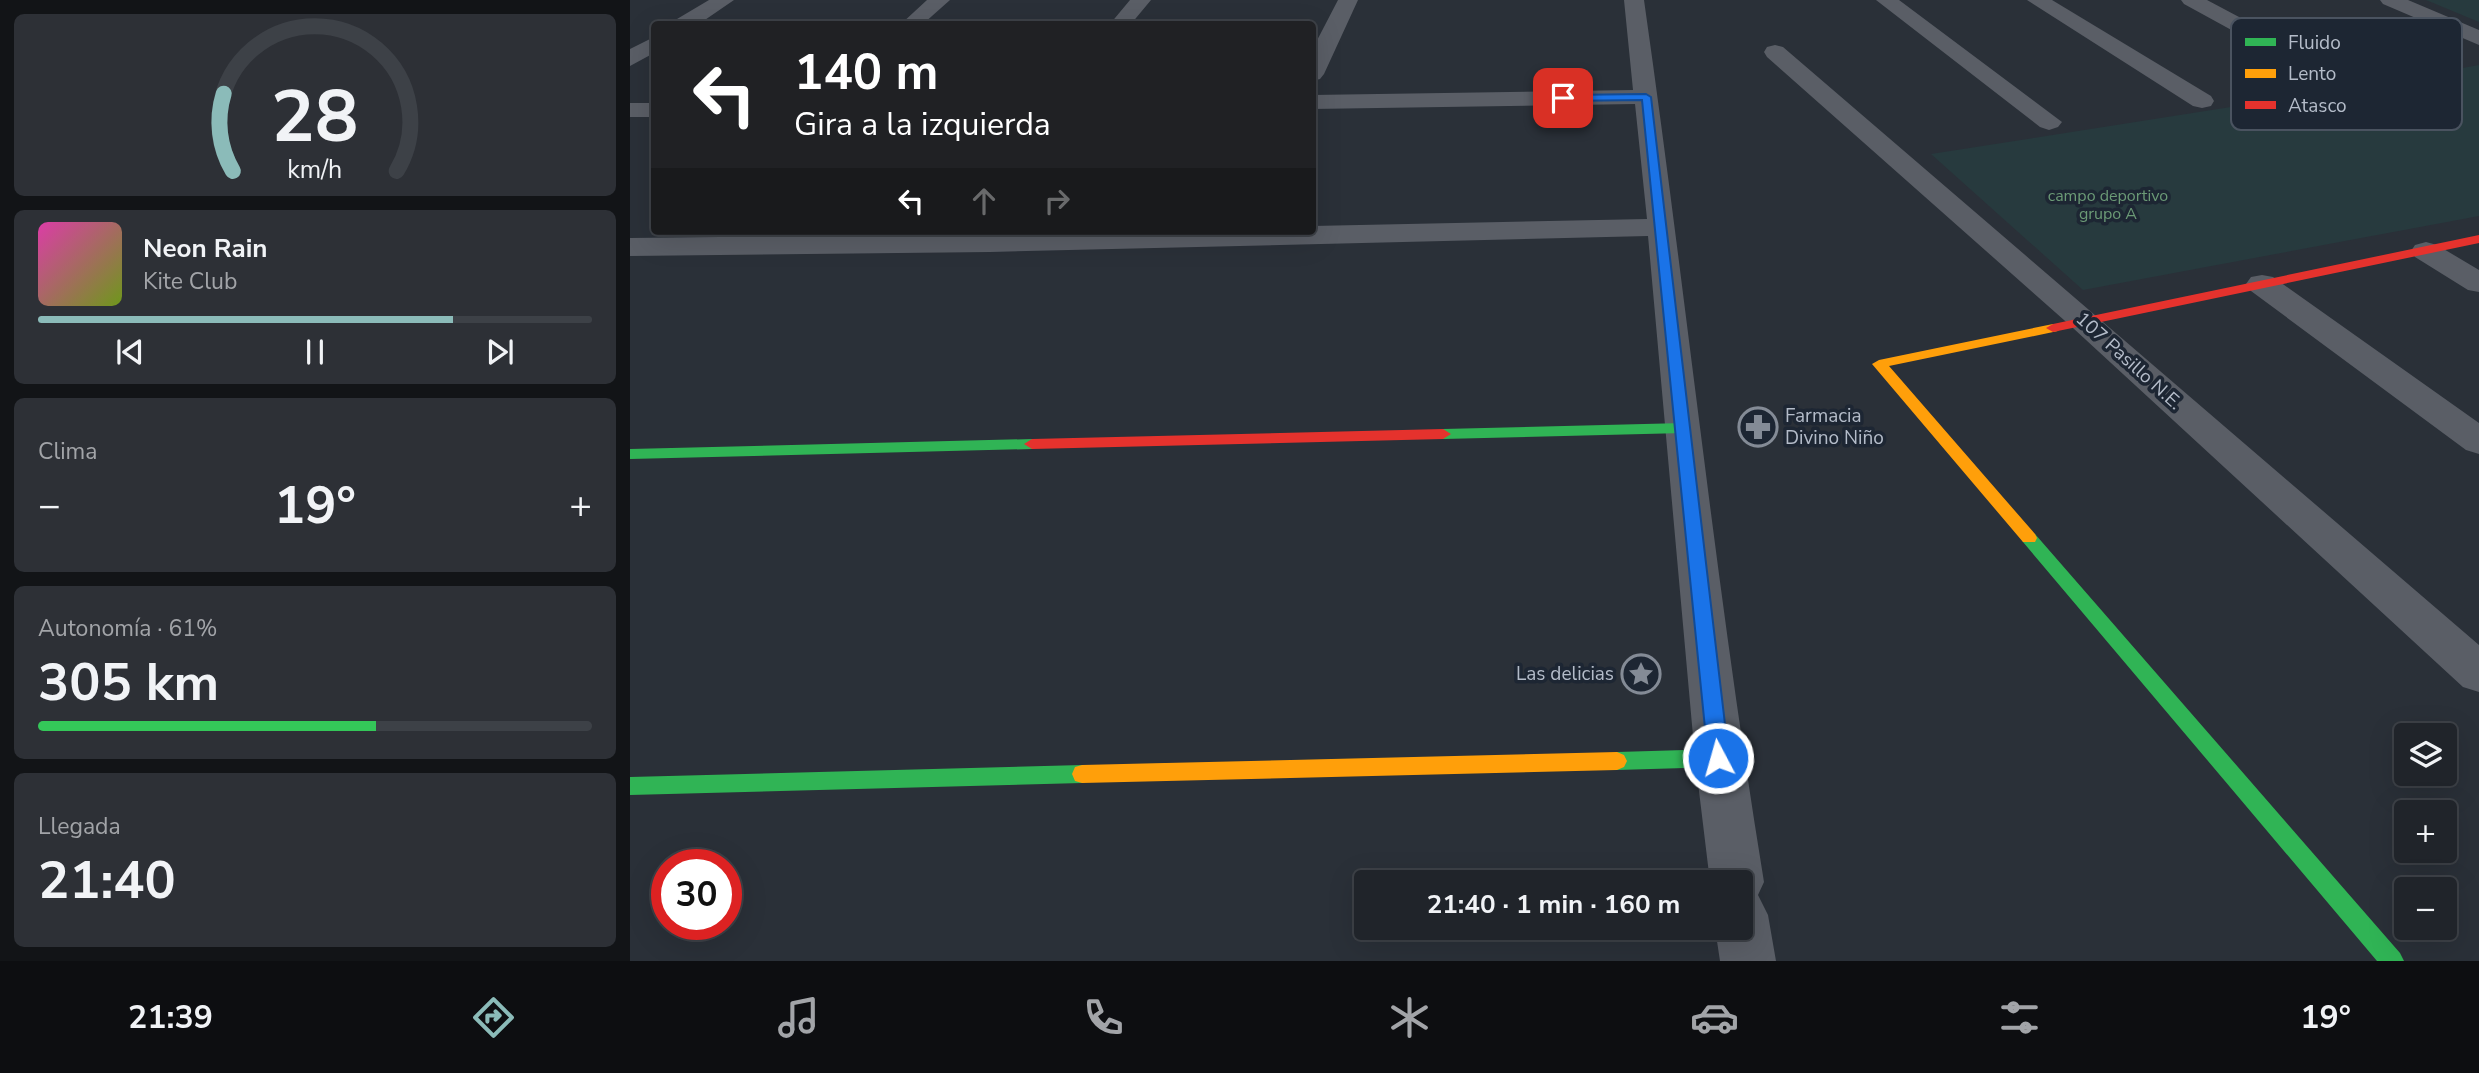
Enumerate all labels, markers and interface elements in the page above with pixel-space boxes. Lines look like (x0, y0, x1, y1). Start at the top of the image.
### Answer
legend (2231, 18, 2462, 130)
text: Fluido (2288, 30, 2341, 56)
text: 140 m (794, 39, 938, 106)
icon: left (679, 49, 770, 140)
text: Lento (2288, 61, 2336, 87)
text: 28 (271, 67, 359, 167)
pin (1533, 68, 1593, 128)
icon: arrive (1544, 79, 1582, 117)
text: Atasco (2288, 93, 2347, 119)
text: Gira a la izquierda (794, 103, 1051, 146)
text: km/h (287, 153, 343, 187)
icon: left (892, 182, 930, 220)
icon: ahead (965, 182, 1003, 220)
icon: right (1038, 182, 1076, 220)
park label: campo deportivo grupo A (2048, 185, 2168, 225)
text: Neon Rain (143, 231, 268, 266)
text: Kite Club (143, 266, 237, 297)
street label: 107 Pasillo N.E. (2070, 306, 2188, 416)
icon: previous (111, 333, 149, 371)
icon: pause (296, 333, 334, 371)
icon: next (481, 333, 519, 371)
place label: Farmacia Divino Niño (1785, 403, 1884, 451)
pharmacy icon: Farmacia Divino Niño (1737, 406, 1779, 448)
text: Clima (38, 436, 98, 467)
text: 19° (274, 470, 356, 541)
text: − (38, 480, 61, 531)
text: + (569, 480, 592, 531)
text: Autonomía · 61% (38, 613, 218, 644)
text: 305 km (38, 647, 219, 718)
place icon: Las delicias (1620, 653, 1662, 695)
place label: Las delicias (1516, 661, 1614, 687)
position arrow (1681, 721, 1755, 795)
map controls (2394, 723, 2457, 940)
button: layers (2394, 723, 2457, 786)
button: + (2394, 800, 2457, 863)
text: Llegada (38, 811, 121, 842)
text: 21:40 (38, 845, 176, 916)
speed limit sign: 30 (651, 849, 742, 940)
button: − (2394, 877, 2457, 940)
text: 21:40 · 1 min · 160 m (1427, 887, 1680, 922)
icon: directions (469, 993, 518, 1042)
icon: music (774, 993, 823, 1042)
icon: phone (1079, 993, 1128, 1042)
icon: climate (1385, 993, 1434, 1042)
icon: car (1690, 993, 1739, 1042)
icon: filters (1995, 993, 2044, 1042)
text: 21:39 (128, 996, 213, 1039)
text: 19° (2300, 996, 2351, 1039)

